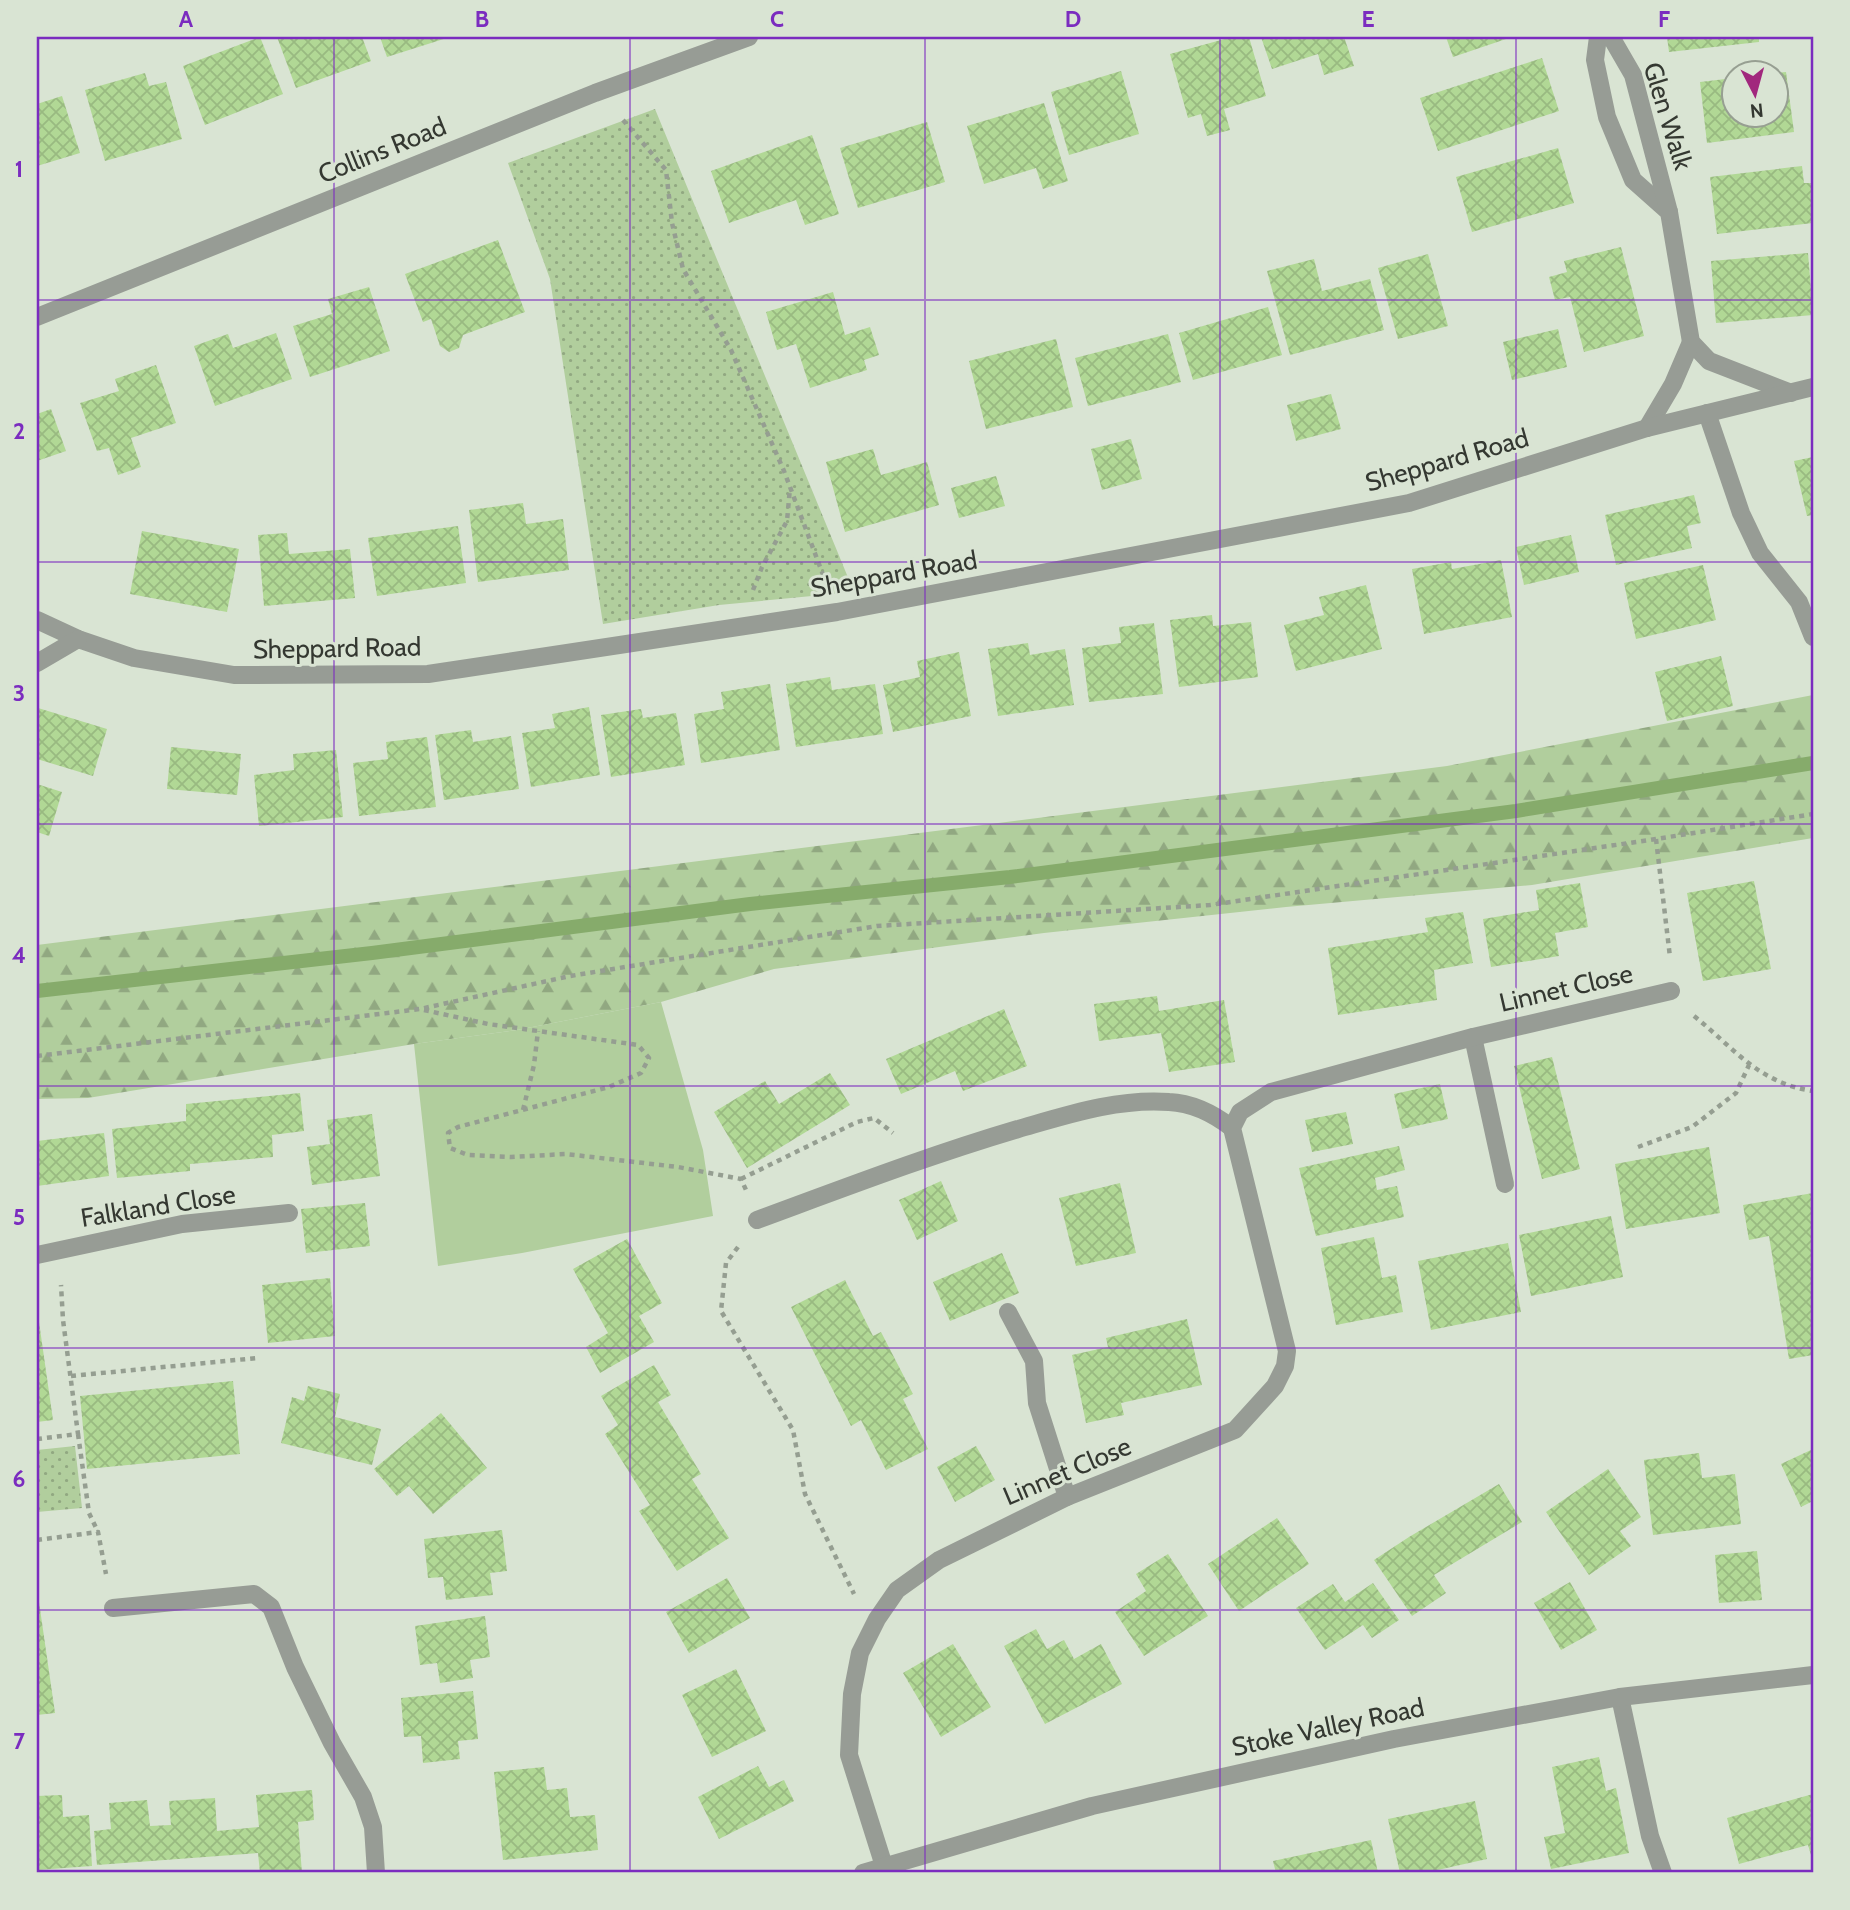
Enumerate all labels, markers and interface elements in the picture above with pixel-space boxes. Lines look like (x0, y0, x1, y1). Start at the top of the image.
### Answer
text: A (179, 5, 194, 33)
text: B (475, 5, 489, 33)
text: C (770, 5, 784, 33)
text: D (1065, 5, 1081, 33)
text: E (1361, 5, 1375, 33)
text: F (1658, 5, 1670, 33)
street label: Glen Walk (1636, 58, 1700, 174)
north arrow (1720, 60, 1790, 130)
text: N (1749, 98, 1765, 123)
street label: Collins Road (313, 110, 451, 190)
text: 1 (15, 155, 23, 183)
text: 2 (13, 417, 25, 445)
street label: Sheppard Road (1362, 421, 1532, 499)
street label: Sheppard Road (808, 544, 980, 604)
street label: Sheppard Road (253, 631, 421, 665)
text: 3 (13, 679, 25, 707)
text: 4 (12, 941, 26, 969)
street label: Linnet Close (1496, 957, 1636, 1019)
street label: Falkland Close (78, 1178, 238, 1234)
text: 5 (13, 1203, 25, 1231)
street label: Linnet Close (998, 1430, 1136, 1512)
text: 6 (13, 1465, 25, 1493)
street label: Stoke Valley Road (1229, 1691, 1427, 1763)
text: 7 (13, 1727, 25, 1755)

